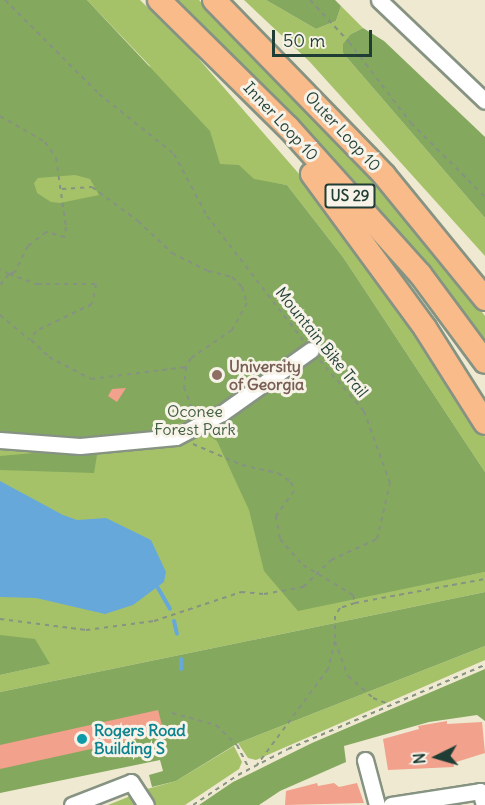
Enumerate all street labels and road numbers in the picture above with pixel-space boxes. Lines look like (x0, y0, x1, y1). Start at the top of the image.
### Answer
street label: Inner Loop 10 (240, 78, 322, 164)
street label: Outer Loop 10 (301, 87, 385, 175)
road number: US 29 (324, 184, 376, 208)
street label: Mountain Bike Trail (272, 283, 372, 401)

